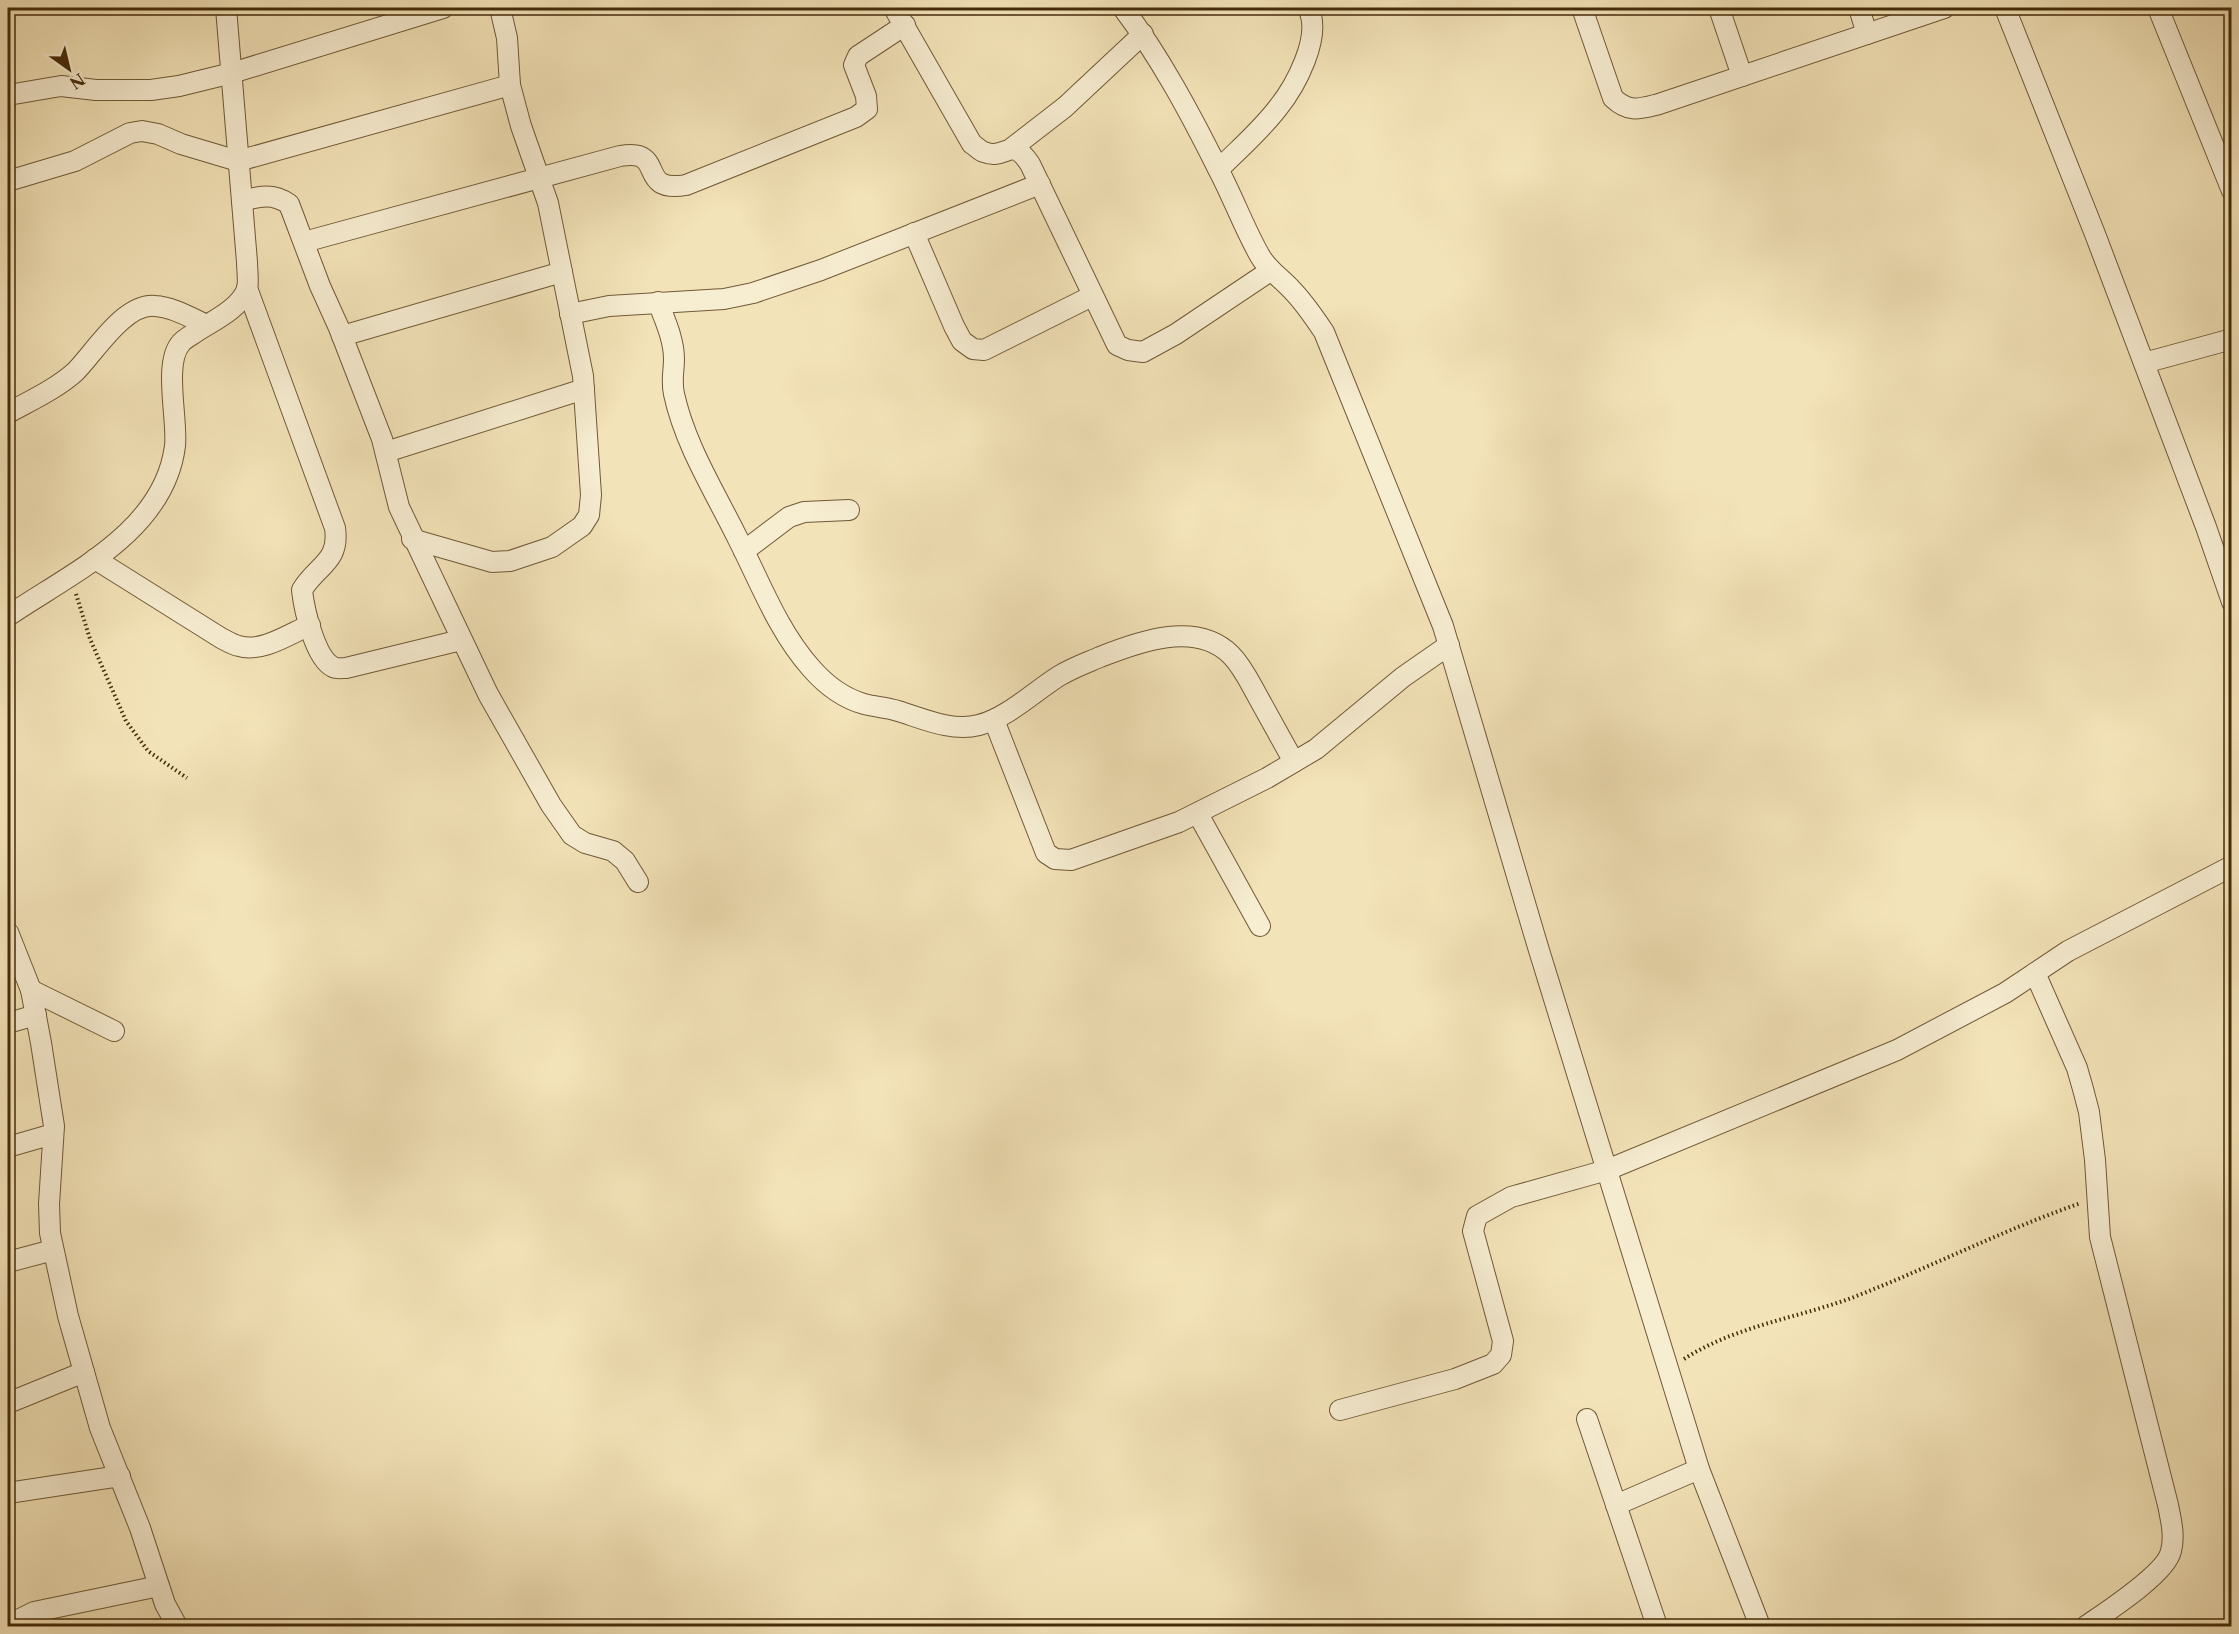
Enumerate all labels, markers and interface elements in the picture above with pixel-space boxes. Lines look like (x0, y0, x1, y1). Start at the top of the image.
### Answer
north arrow (39, 39, 99, 99)
text: N (66, 69, 89, 94)

